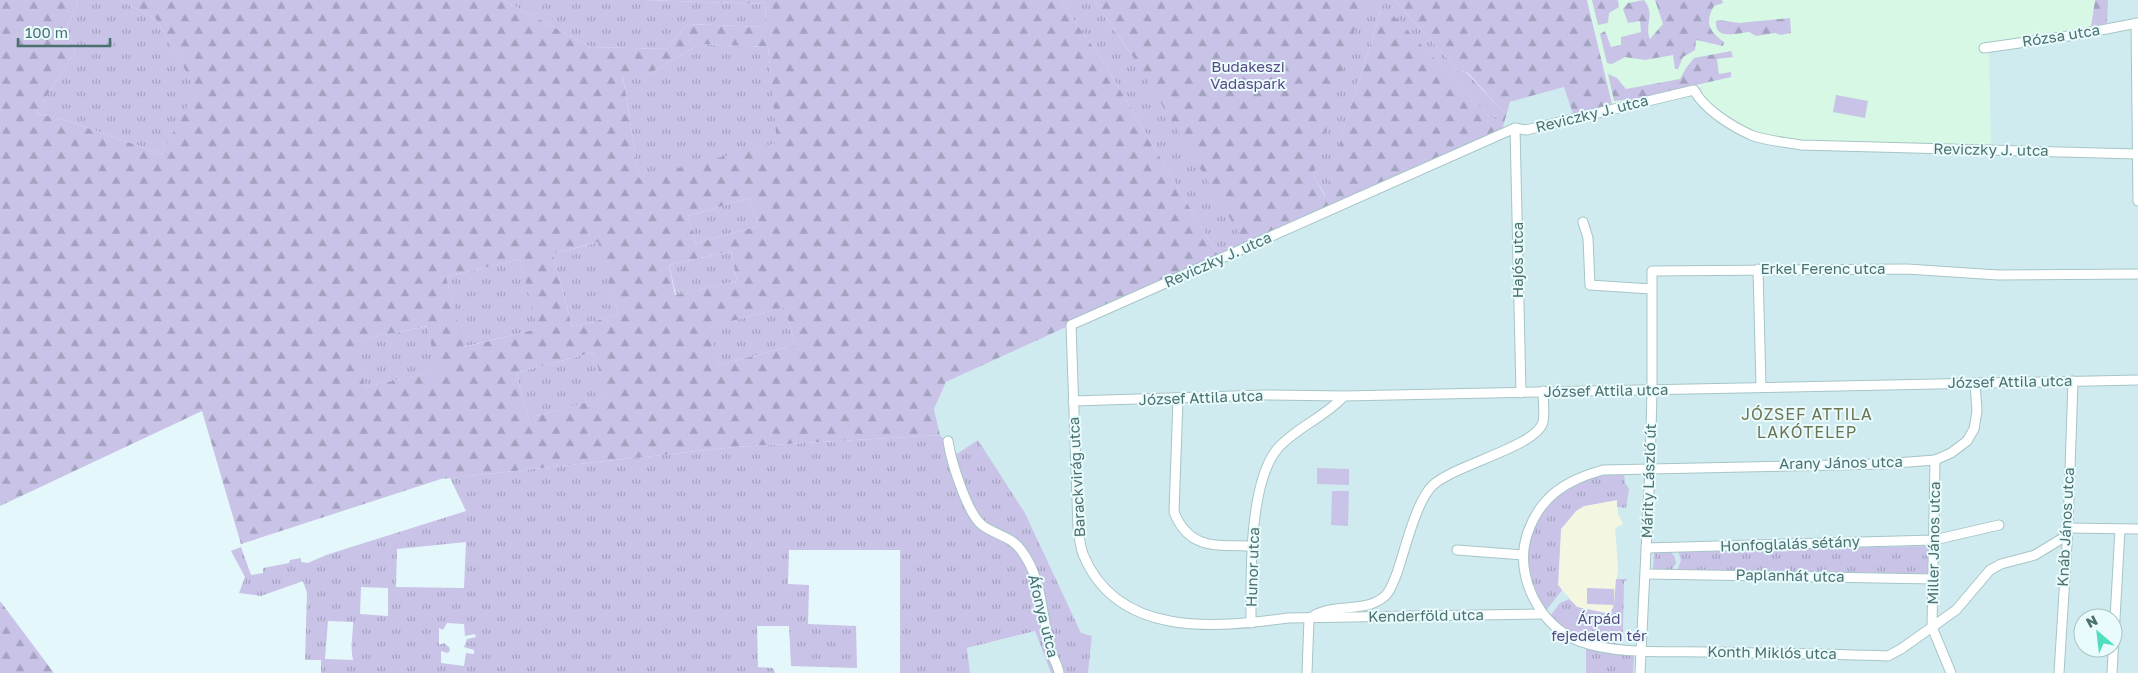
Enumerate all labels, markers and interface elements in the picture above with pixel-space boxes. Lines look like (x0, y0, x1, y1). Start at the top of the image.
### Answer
scale bar (18, 15, 110, 47)
street label: Rózsa utca (2021, 20, 2101, 50)
text: 100 m (25, 23, 68, 41)
park label: Budakeszi Vadaspark (1210, 57, 1286, 92)
street label: Reviczky J. utca (1534, 90, 1650, 136)
street label: Reviczky J. utca (1933, 139, 2049, 159)
street label: Hajós utca (1508, 222, 1526, 298)
street label: Reviczky J. utca (1161, 227, 1274, 291)
street label: Erkel Ferenc utca (1760, 259, 1886, 277)
street label: József Attila utca (1947, 371, 2073, 391)
street label: József Attila utca (1543, 380, 1669, 400)
street label: József Attila utca (1138, 386, 1264, 408)
district label: JÓZSEF ATTILA LAKÓTELEP (1741, 404, 1873, 442)
street label: Barackvirág utca (1064, 416, 1088, 538)
street label: Márity László út (1637, 423, 1659, 539)
street label: Arany János utca (1779, 452, 1903, 472)
street label: Knáb János utca (2053, 467, 2077, 587)
street label: Miller János utca (1923, 481, 1943, 605)
street label: Hunor utca (1242, 527, 1262, 607)
street label: Honfoglalás sétány (1720, 532, 1861, 554)
street label: Paplanhát utca (1735, 565, 1845, 585)
street label: Áfonya utca (1025, 572, 1063, 659)
street label: Kenderföld utca (1368, 605, 1484, 625)
north arrow (2073, 608, 2123, 658)
park label: Árpád fejedelem tér (1551, 609, 1647, 644)
text: N (2083, 611, 2100, 631)
street label: Konth Miklós utca (1707, 642, 1837, 662)

